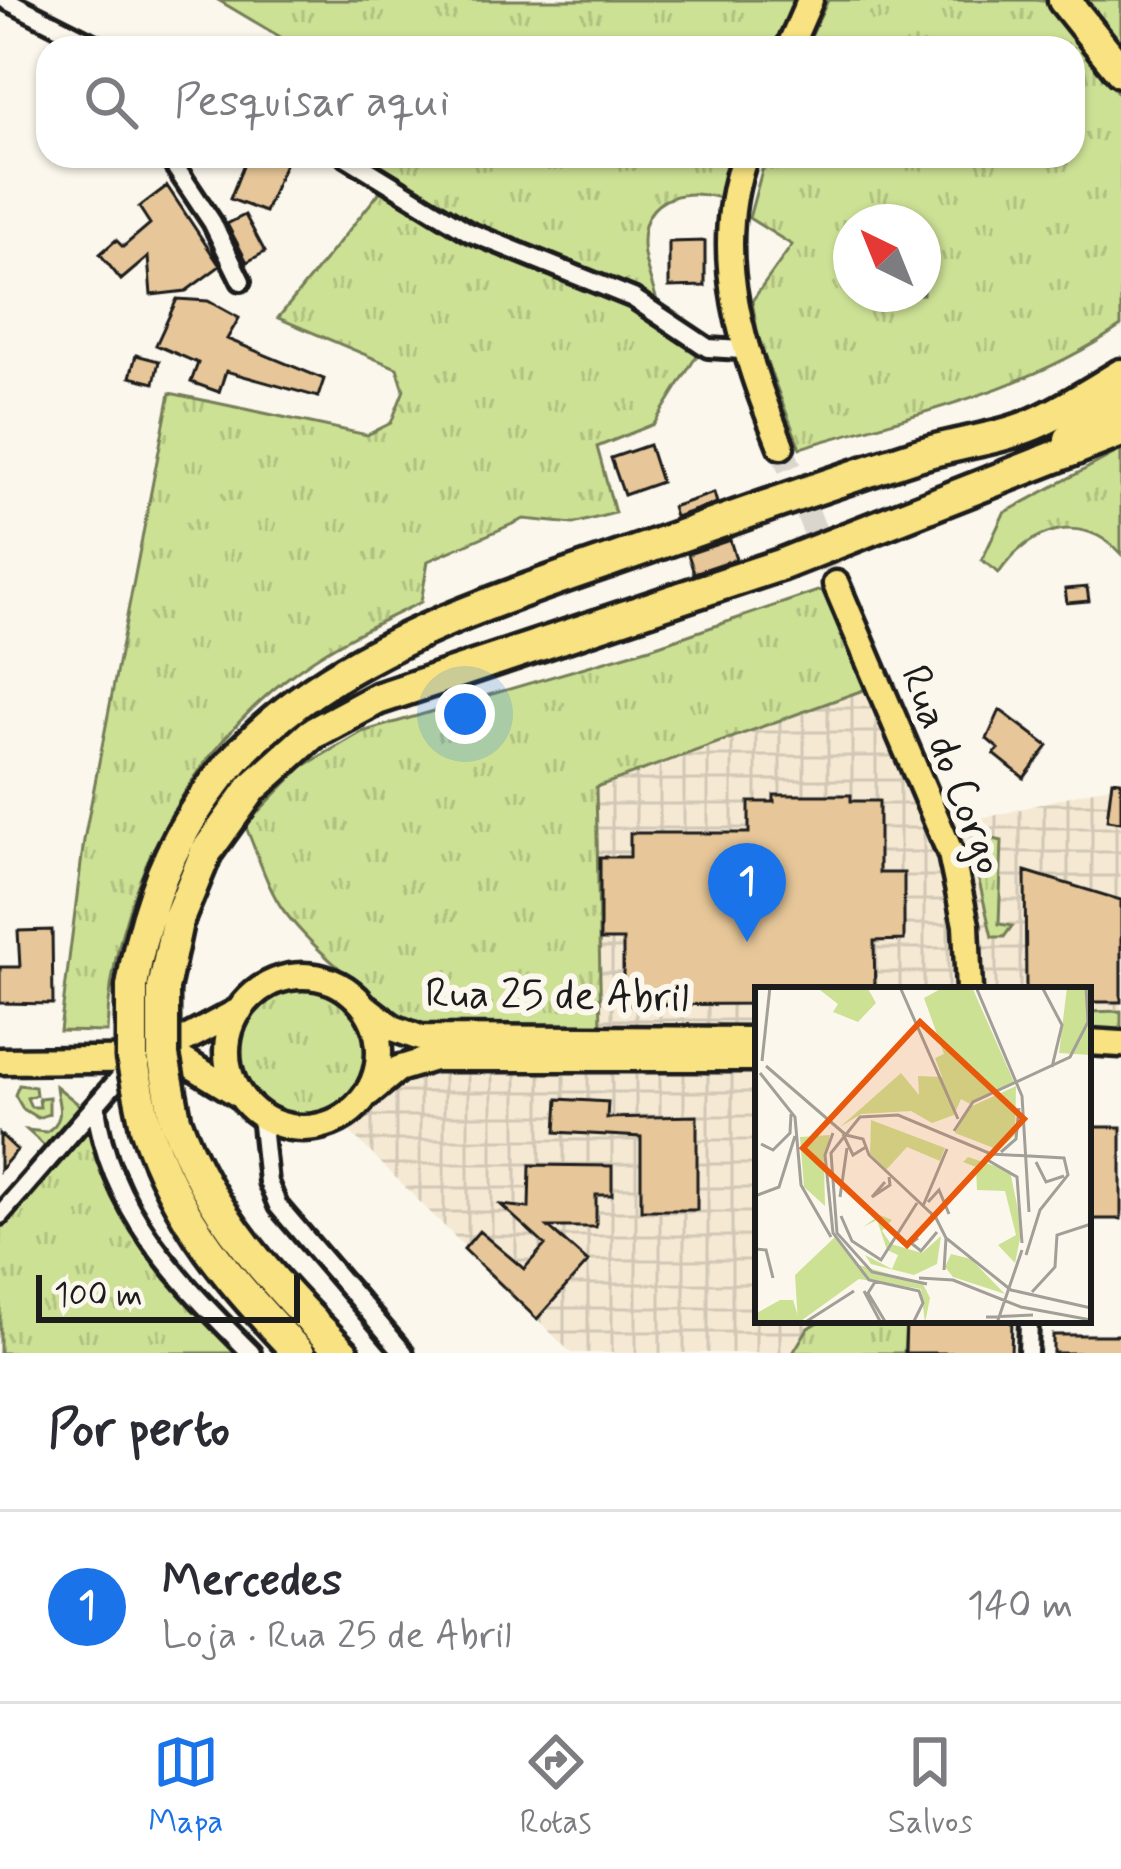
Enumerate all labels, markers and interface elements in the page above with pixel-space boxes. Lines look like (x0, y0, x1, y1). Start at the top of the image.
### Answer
search box (36, 36, 1085, 168)
icon: search (78, 69, 144, 135)
text: Pesquisar aqui (174, 73, 450, 132)
north arrow (833, 204, 941, 312)
street label: Rua do Corgo (886, 658, 1016, 882)
your location (435, 684, 495, 744)
pin: 1 (708, 843, 786, 942)
street label: Rua 25 de Abril (425, 967, 689, 1027)
inset map (755, 987, 1091, 1323)
scale bar (36, 1269, 300, 1322)
text: 100 m (54, 1274, 143, 1318)
text: Por perto (48, 1398, 230, 1464)
text: Mercedes (162, 1552, 342, 1611)
text: 1 (78, 1581, 96, 1632)
text: 140 m (967, 1581, 1073, 1632)
text: Loja · Rua 25 de Abril (162, 1611, 512, 1662)
tab: Mapa (148, 1729, 223, 1845)
tab: Rotas (520, 1729, 591, 1845)
tab: Salvos (888, 1729, 973, 1845)

